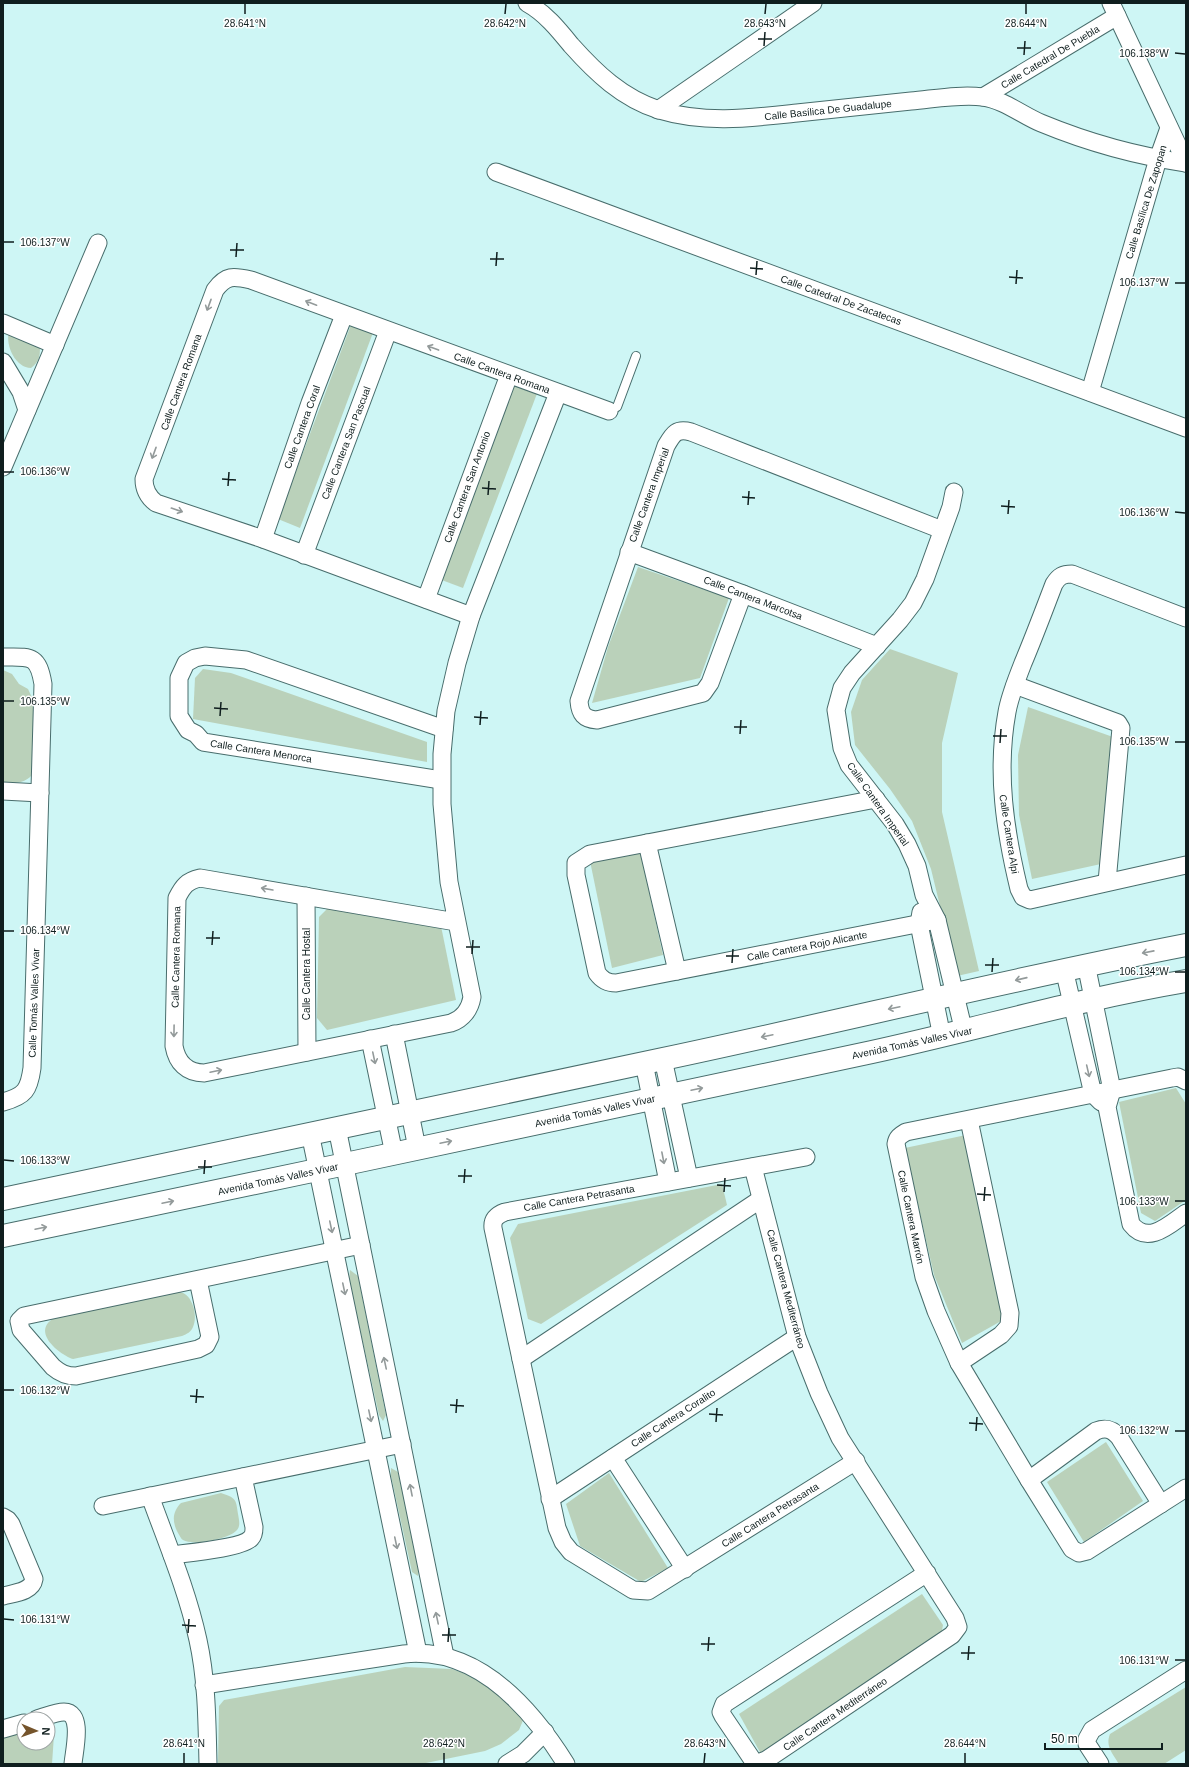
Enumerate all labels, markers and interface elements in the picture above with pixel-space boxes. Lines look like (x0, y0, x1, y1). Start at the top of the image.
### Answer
text: 28.641°N (224, 18, 266, 29)
text: 28.642°N (484, 18, 526, 29)
text: 28.643°N (744, 18, 786, 29)
text: 28.644°N (1005, 18, 1047, 29)
street label: Calle Catedral De Puebla (999, 23, 1102, 91)
text: 106.138°W (1119, 48, 1169, 59)
street label: Calle Basílica De Guadalupe (764, 98, 893, 122)
street label: Calle Basílica De Zapopan (1123, 144, 1169, 260)
text: 106.137°W (20, 237, 70, 248)
street label: Calle Catedral De Zacatecas (779, 273, 903, 327)
text: 106.137°W (1119, 277, 1169, 288)
one-way arrow (205, 298, 213, 310)
one-way arrow (305, 298, 317, 306)
street label: Calle Cantera Romana (158, 332, 204, 432)
one-way arrow (427, 343, 439, 351)
street label: Calle Cantera Romana (452, 350, 552, 396)
street label: Calle Cantera Coral (282, 384, 322, 470)
street label: Calle Cantera San Pascual (319, 385, 373, 501)
street label: Calle Cantera San Antonio (442, 429, 492, 544)
one-way arrow (150, 446, 158, 458)
street label: Calle Cantera Imperial (627, 446, 671, 544)
text: 106.136°W (20, 466, 70, 477)
one-way arrow (170, 506, 182, 514)
text: 106.136°W (1119, 507, 1169, 518)
street label: Calle Cantera Marcotsa (702, 574, 804, 622)
text: 106.135°W (20, 696, 70, 707)
text: 106.135°W (1119, 736, 1169, 747)
street label: Calle Cantera Menorca (209, 738, 313, 765)
street label: Calle Cantera Imperial (845, 760, 911, 848)
street label: Calle Cantera Alpi (997, 794, 1021, 874)
one-way arrow (261, 885, 274, 893)
street label: Calle Cantera Romana (170, 906, 182, 1008)
text: 106.134°W (20, 925, 70, 936)
street label: Calle Cantera Hostal (301, 928, 312, 1020)
street label: Calle Cantera Rojo Alicante (746, 929, 868, 963)
street label: Calle Tomás Valles Vivar (27, 947, 41, 1058)
one-way arrow (1142, 949, 1155, 957)
text: 106.134°W (1119, 966, 1169, 977)
one-way arrow (1014, 976, 1027, 984)
one-way arrow (888, 1004, 901, 1012)
one-way arrow (170, 1024, 178, 1037)
street label: Avenida Tomás Valles Vivar (851, 1025, 974, 1061)
one-way arrow (761, 1032, 774, 1040)
one-way arrow (370, 1051, 378, 1064)
one-way arrow (1084, 1065, 1092, 1078)
one-way arrow (209, 1066, 222, 1074)
one-way arrow (690, 1084, 703, 1092)
street label: Avenida Tomás Valles Vivar (534, 1093, 657, 1129)
one-way arrow (439, 1138, 452, 1146)
one-way arrow (659, 1151, 667, 1164)
text: 106.133°W (20, 1155, 70, 1166)
street label: Avenida Tomás Valles Vivar (217, 1161, 340, 1197)
street label: Calle Cantera Marrón (896, 1169, 926, 1265)
street label: Calle Cantera Petrasanta (523, 1183, 636, 1213)
text: 106.133°W (1119, 1196, 1169, 1207)
one-way arrow (162, 1197, 175, 1205)
one-way arrow (327, 1221, 335, 1234)
one-way arrow (34, 1224, 47, 1232)
street label: Calle Cantera Mediterráneo (765, 1228, 807, 1350)
one-way arrow (340, 1282, 348, 1295)
one-way arrow (381, 1357, 389, 1370)
text: 106.132°W (20, 1385, 70, 1396)
street label: Calle Cantera Coralito (629, 1386, 718, 1449)
one-way arrow (366, 1409, 374, 1422)
text: 106.132°W (1119, 1425, 1169, 1436)
street label: Calle Cantera Petrasanta (719, 1480, 821, 1549)
one-way arrow (407, 1484, 415, 1497)
one-way arrow (392, 1537, 400, 1550)
one-way arrow (433, 1611, 441, 1624)
text: 106.131°W (20, 1614, 70, 1625)
text: 106.131°W (1119, 1655, 1169, 1666)
street label: Calle Cantera Mediterráneo (781, 1675, 889, 1753)
north arrow (16, 1711, 56, 1751)
scale bar (1045, 1725, 1162, 1751)
text: N (40, 1727, 52, 1736)
text: 50 m (1051, 1732, 1078, 1746)
text: 28.641°N (163, 1738, 205, 1749)
text: 28.642°N (423, 1738, 465, 1749)
text: 28.643°N (684, 1738, 726, 1749)
text: 28.644°N (944, 1738, 986, 1749)

